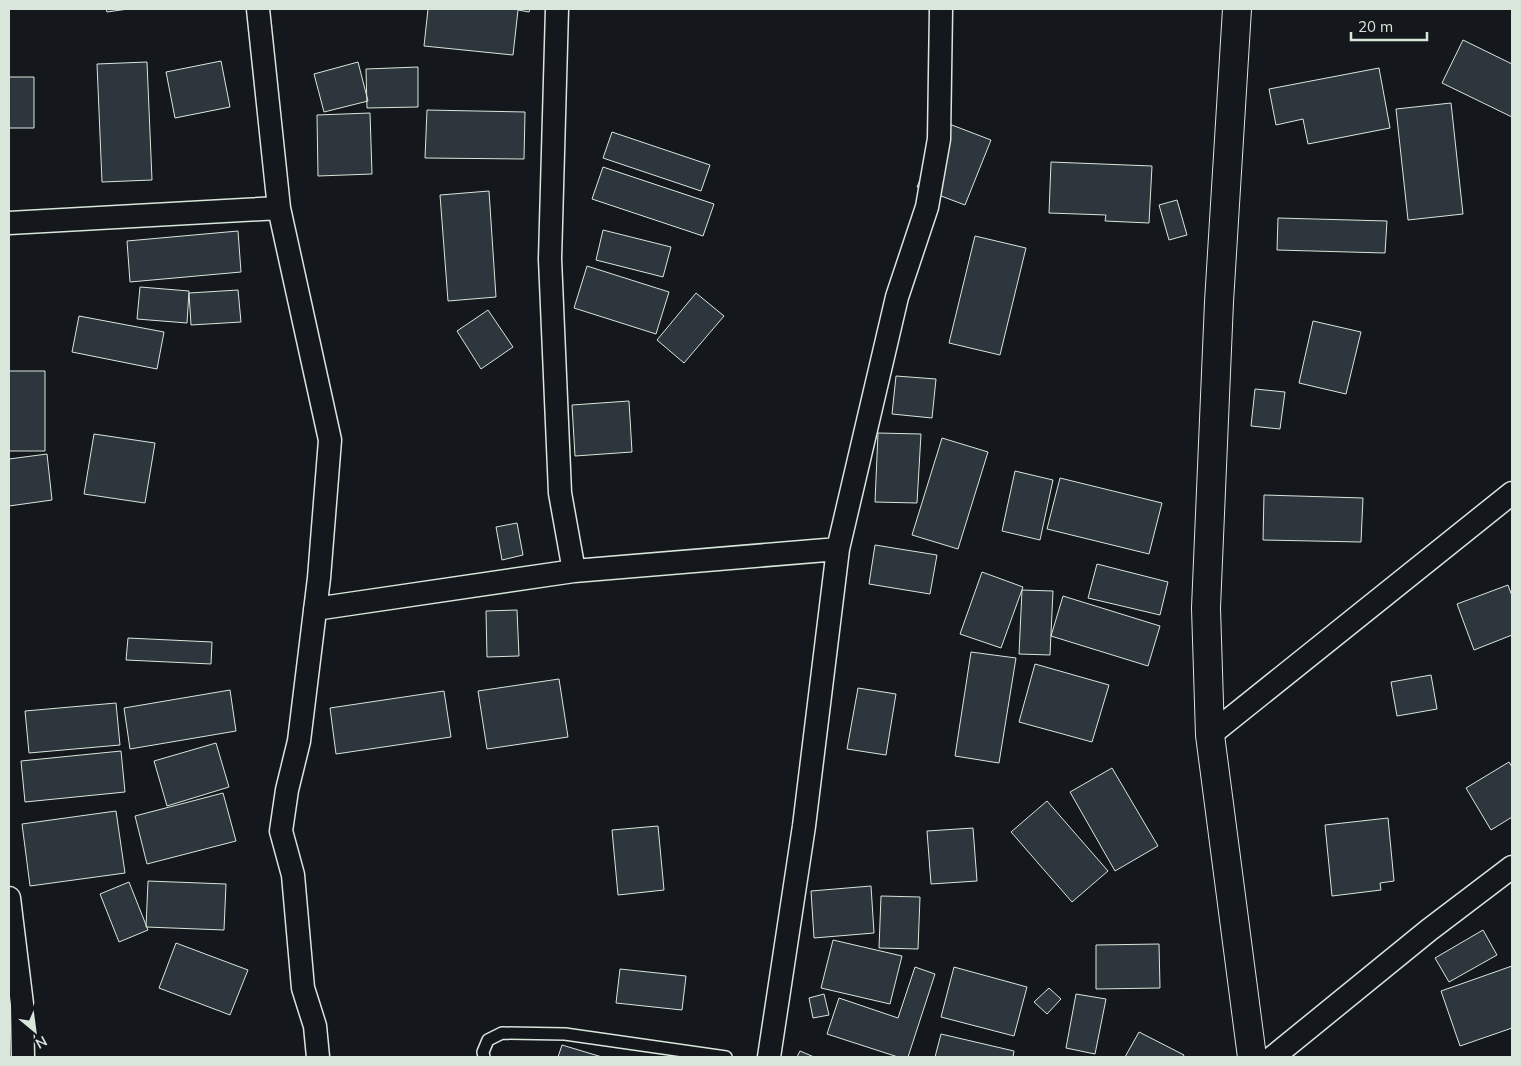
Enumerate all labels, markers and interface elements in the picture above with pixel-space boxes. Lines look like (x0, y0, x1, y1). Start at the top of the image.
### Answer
scale bar (1351, 10, 1427, 42)
text: 20 m (1358, 17, 1393, 36)
north arrow (10, 1006, 60, 1056)
text: N (32, 1032, 50, 1053)

